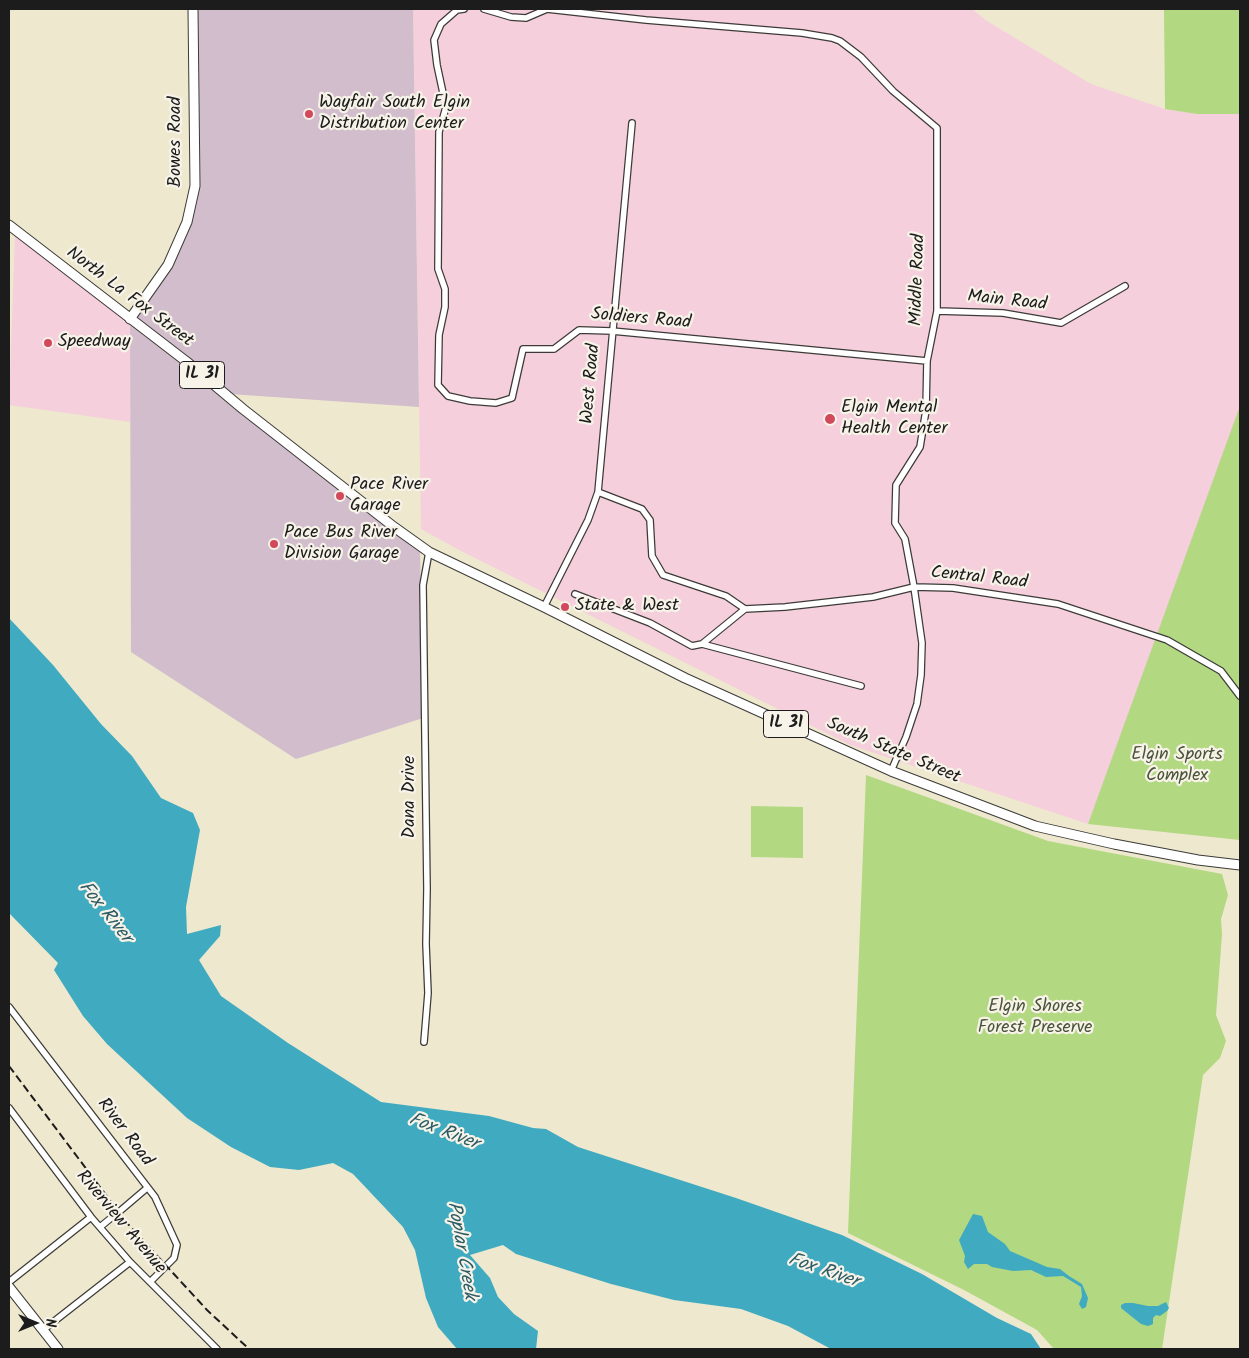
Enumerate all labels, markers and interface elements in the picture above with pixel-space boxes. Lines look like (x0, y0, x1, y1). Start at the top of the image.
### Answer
place label: Wayfair South Elgin Distribution Center (319, 93, 470, 136)
street label: Bowes Road (166, 97, 188, 187)
marker: Wayfair South Elgin Distribution Center (303, 108, 315, 120)
street label: Middle Road (907, 234, 931, 326)
street label: North La Fox Street (61, 243, 197, 353)
street label: Main Road (966, 287, 1048, 317)
street label: Soldiers Road (590, 305, 692, 335)
place label: Speedway (58, 332, 130, 354)
marker: Speedway (42, 337, 54, 349)
street label: West Road (578, 343, 606, 425)
road number: IL 31 (180, 362, 224, 388)
place label: Elgin Mental Health Center (841, 398, 947, 440)
marker: Elgin Mental Health Center (823, 412, 837, 426)
place label: Pace River Garage (350, 475, 428, 518)
marker: Pace River Garage (334, 490, 346, 502)
place label: Pace Bus River Division Garage (284, 523, 399, 566)
marker: Pace Bus River Division Garage (268, 538, 280, 550)
street label: Central Road (929, 563, 1029, 595)
place label: State & West (575, 596, 679, 618)
marker: State & West (559, 601, 571, 613)
road number: IL 31 (764, 711, 808, 738)
street label: South State Street (823, 714, 963, 790)
park label: Elgin Sports Complex (1131, 745, 1223, 788)
street label: Dana Drive (400, 756, 422, 838)
water label: Fox River (72, 878, 136, 948)
park label: Elgin Shores Forest Preserve (978, 997, 1092, 1040)
street label: River Road (91, 1095, 157, 1171)
water label: Fox River (405, 1109, 481, 1157)
street label: Riverview Avenue (70, 1167, 170, 1279)
water label: Poplar Creek (440, 1200, 480, 1302)
water label: Fox River (785, 1249, 861, 1295)
north arrow (10, 1298, 60, 1348)
text: N (39, 1319, 61, 1327)

